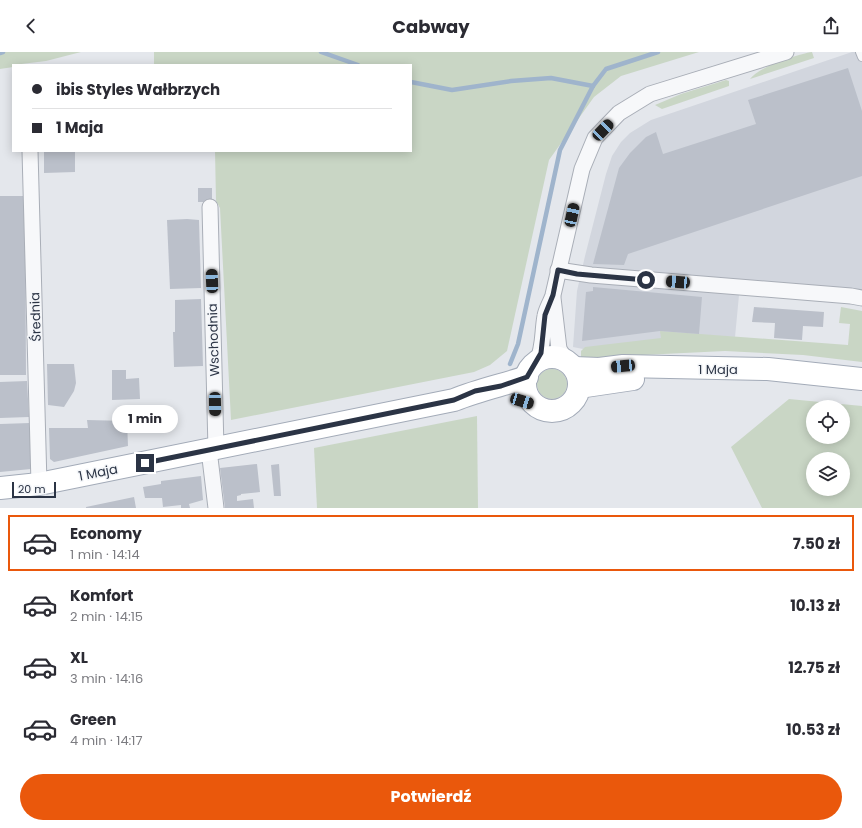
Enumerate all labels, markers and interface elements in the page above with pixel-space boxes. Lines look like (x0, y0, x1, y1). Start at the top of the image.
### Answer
text: Cabway (392, 14, 470, 39)
icon: back (20, 15, 42, 37)
icon: share (820, 15, 842, 37)
text: ibis Styles Wałbrzych (56, 79, 220, 100)
text: 1 Maja (56, 117, 103, 138)
car (590, 117, 616, 143)
car (564, 202, 580, 228)
car (206, 269, 218, 293)
route start (637, 271, 655, 289)
car (666, 275, 690, 289)
street label: Średnia (25, 292, 46, 342)
street label: Wschodnia (203, 303, 224, 377)
car (611, 359, 635, 373)
street label: 1 Maja (698, 360, 738, 379)
car (209, 392, 221, 416)
car (509, 392, 535, 410)
map controls (806, 400, 850, 496)
button: locate (806, 400, 850, 444)
callout: 1 min (112, 405, 178, 433)
text: 1 min (128, 409, 162, 428)
button: layers (806, 452, 850, 496)
route end (136, 454, 154, 472)
street label: 1 Maja (77, 459, 119, 486)
scale bar (12, 480, 56, 499)
text: 20 m (18, 481, 46, 497)
text: Economy (70, 523, 142, 544)
icon: car (22, 525, 58, 561)
text: 7.50 zł (793, 533, 840, 554)
text: 1 min · 14:14 (70, 545, 140, 564)
text: Komfort (70, 585, 133, 606)
icon: car (22, 587, 58, 623)
text: 10.13 zł (790, 595, 840, 616)
text: 2 min · 14:15 (70, 607, 143, 626)
text: XL (70, 647, 88, 668)
icon: car (22, 649, 58, 685)
text: 12.75 zł (788, 657, 840, 678)
text: 3 min · 14:16 (70, 669, 143, 688)
text: Green (70, 709, 116, 730)
icon: car (22, 711, 58, 747)
text: 10.53 zł (786, 719, 840, 740)
text: 4 min · 14:17 (70, 731, 143, 750)
button: Potwierdź (20, 774, 842, 820)

